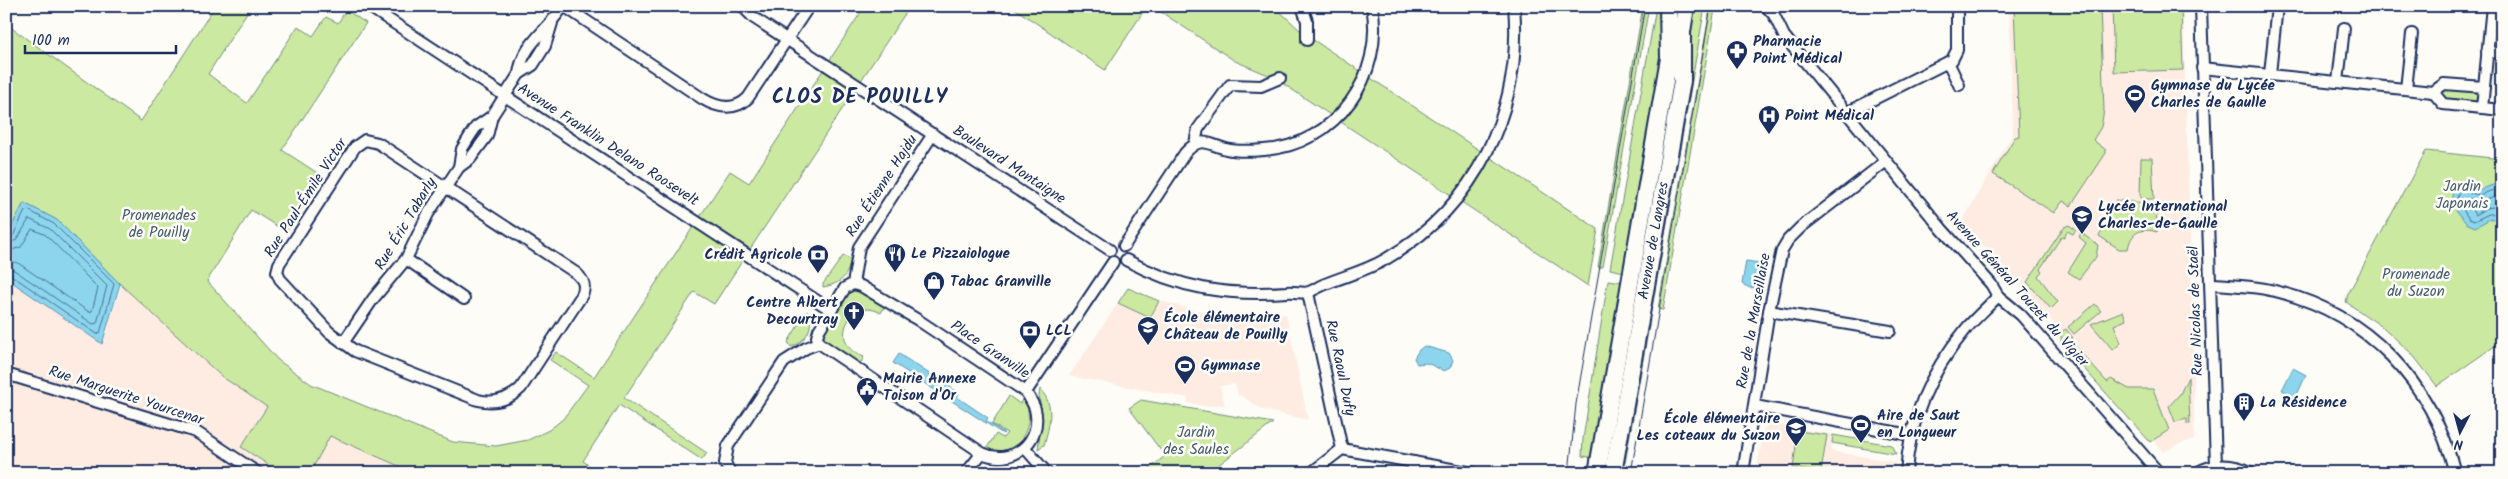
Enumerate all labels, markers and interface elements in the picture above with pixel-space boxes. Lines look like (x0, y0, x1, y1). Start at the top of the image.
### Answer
scale bar (25, 22, 176, 54)
text: 100 m (32, 29, 70, 53)
place label: Pharmacie Point Médical (1753, 30, 1842, 71)
pharmacy icon: Pharmacie Point Médical (1725, 39, 1749, 70)
place label: Gymnase du Lycée Charles de Gaulle (2151, 74, 2275, 115)
street label: Avenue Franklin Delano Roosevelt (512, 77, 704, 213)
district label: CLOS DE POUILLY (772, 82, 949, 114)
sports icon: Gymnase du Lycée Charles de Gaulle (2123, 83, 2147, 114)
hospital icon: Point Médical (1757, 104, 1781, 135)
place label: Point Médical (1785, 104, 1874, 128)
street label: Boulevard Montaigne (948, 119, 1071, 211)
street label: Rue Étienne Hajdu (840, 130, 924, 242)
street label: Rue Paul-Émile Victor (258, 133, 354, 262)
street label: Rue Éric Tabarly (369, 172, 444, 275)
park label: Jardin Japonais (2435, 175, 2489, 216)
street label: Avenue de Langres (1632, 179, 1676, 301)
place label: Lycée International Charles-de-Gaulle (2098, 195, 2227, 236)
park label: Promenades de Pouilly (122, 204, 197, 245)
school or university icon: Lycée International Charles-de-Gaulle (2070, 204, 2094, 235)
street label: Avenue Général Touzet du Vigier (1940, 205, 2095, 374)
restaurant icon: Le Pizzaiologue (883, 242, 907, 273)
place label: Le Pizzaiologue (911, 242, 1011, 266)
place label: Crédit Agricole (704, 243, 803, 267)
bank icon: Crédit Agricole (806, 243, 830, 274)
street label: Rue Nicolas de Staël (2182, 245, 2210, 377)
street label: Rue de la Marseillaise (1730, 251, 1778, 391)
park label: Promenade du Suzon (2382, 263, 2450, 304)
shop icon: Tabac Granville (922, 270, 946, 301)
place label: Tabac Granville (950, 270, 1052, 294)
place label: Centre Albert Decourtray (746, 291, 838, 332)
church icon: Centre Albert Decourtray (842, 300, 866, 331)
place label: École élémentaire Château de Pouilly (1164, 306, 1288, 347)
street label: Place Granville (945, 314, 1035, 386)
school or university icon: École élémentaire Château de Pouilly (1136, 315, 1160, 346)
street label: Rue Raoul Dufy (1318, 318, 1362, 419)
bank icon: LCL (1018, 319, 1042, 350)
place label: LCL (1046, 319, 1072, 343)
sports icon: Gymnase (1173, 354, 1197, 385)
place label: Gymnase (1201, 354, 1261, 378)
street label: Rue Marguerite Yourcenar (45, 360, 208, 433)
place label: Mairie Annexe Toison d'Or (883, 367, 977, 408)
public building icon: Mairie Annexe Toison d'Or (855, 376, 879, 407)
building icon: La Résidence (2232, 391, 2256, 422)
place label: La Résidence (2260, 391, 2347, 415)
place label: Aire de Saut en Longueur (1877, 404, 1960, 445)
north arrow (2436, 406, 2486, 456)
place label: École élémentaire Les coteaux du Suzon (1637, 407, 1781, 448)
sports icon: Aire de Saut en Longueur (1849, 413, 1873, 444)
school or university icon: École élémentaire Les coteaux du Suzon (1784, 416, 1808, 447)
park label: Jardin des Saules (1163, 421, 1229, 462)
text: N (2453, 433, 2464, 455)

